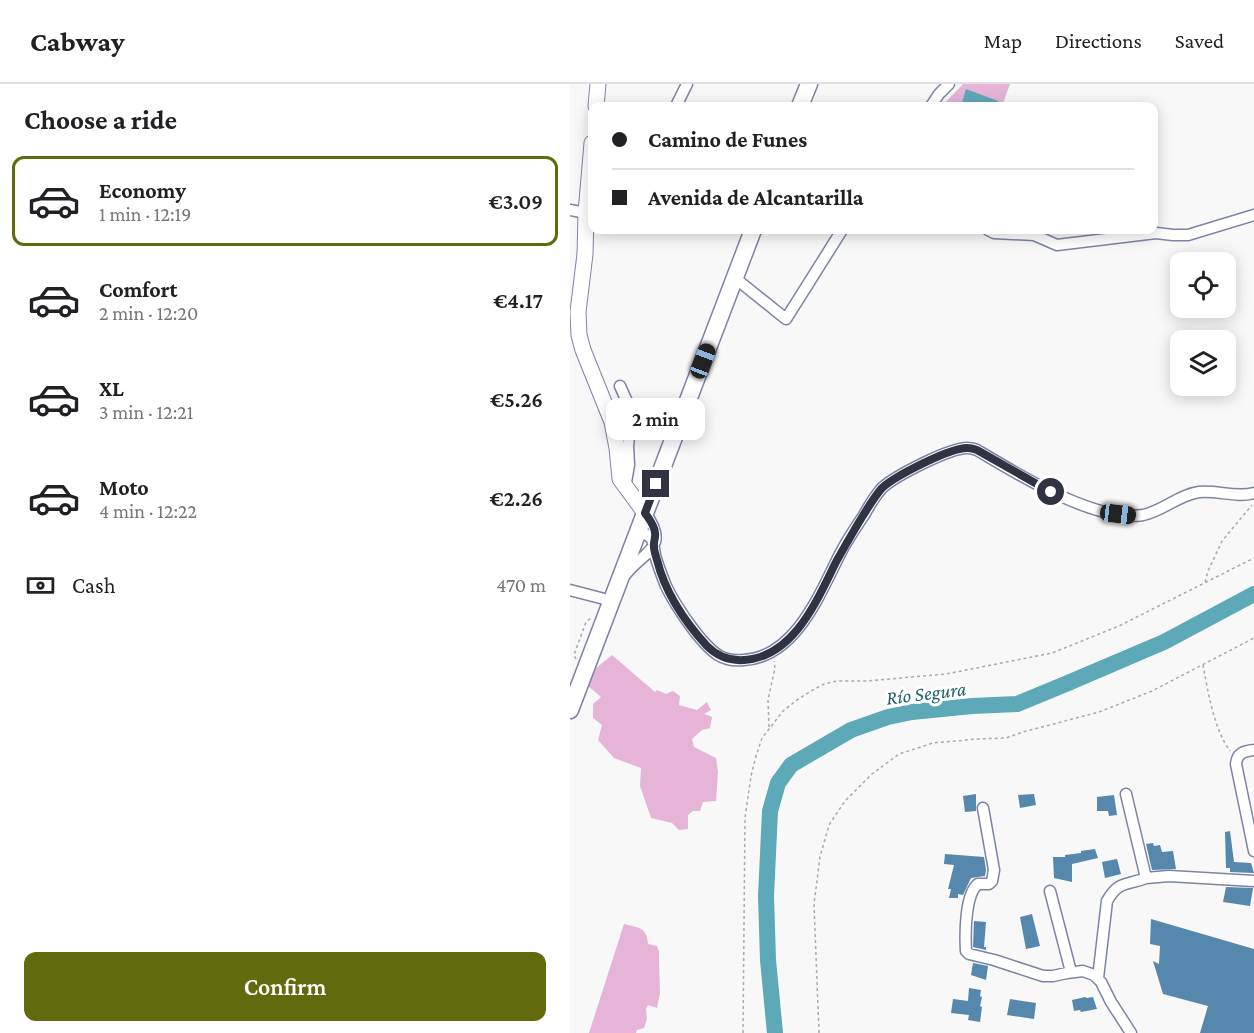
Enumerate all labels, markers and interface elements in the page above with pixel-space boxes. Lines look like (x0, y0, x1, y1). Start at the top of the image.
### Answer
text: Cabway (30, 26, 125, 57)
text: Map (984, 29, 1022, 53)
text: Directions (1055, 29, 1142, 53)
text: Saved (1175, 29, 1224, 53)
text: Choose a ride (24, 105, 177, 135)
text: Camino de Funes (648, 127, 807, 152)
icon: car (27, 174, 81, 228)
text: Economy (99, 178, 186, 203)
text: Avenida de Alcantarilla (648, 185, 864, 210)
text: €3.09 (488, 189, 543, 214)
text: 1 min · 12:19 (99, 203, 191, 225)
map controls (1170, 252, 1236, 396)
button: locate (1170, 252, 1236, 318)
icon: car (27, 273, 81, 327)
text: Comfort (99, 277, 177, 302)
text: €4.17 (493, 288, 543, 313)
text: 2 min · 12:20 (99, 302, 198, 324)
button: layers (1170, 330, 1236, 396)
car (688, 341, 718, 381)
icon: car (27, 372, 81, 426)
text: XL (99, 376, 124, 401)
text: €5.26 (490, 387, 543, 412)
callout: 2 min (606, 397, 706, 439)
text: 3 min · 12:21 (99, 401, 194, 423)
text: 2 min (632, 408, 679, 430)
route end (642, 470, 669, 497)
icon: car (27, 471, 81, 525)
text: Moto (99, 475, 149, 500)
route start (1037, 478, 1064, 505)
text: €2.26 (489, 486, 543, 511)
text: 4 min · 12:22 (99, 500, 197, 522)
car (1099, 503, 1137, 525)
icon: cash (24, 569, 57, 602)
text: Cash (72, 573, 116, 598)
text: 470 m (496, 574, 546, 596)
water label: Río Segura (885, 677, 967, 710)
button: Confirm (24, 952, 546, 1021)

